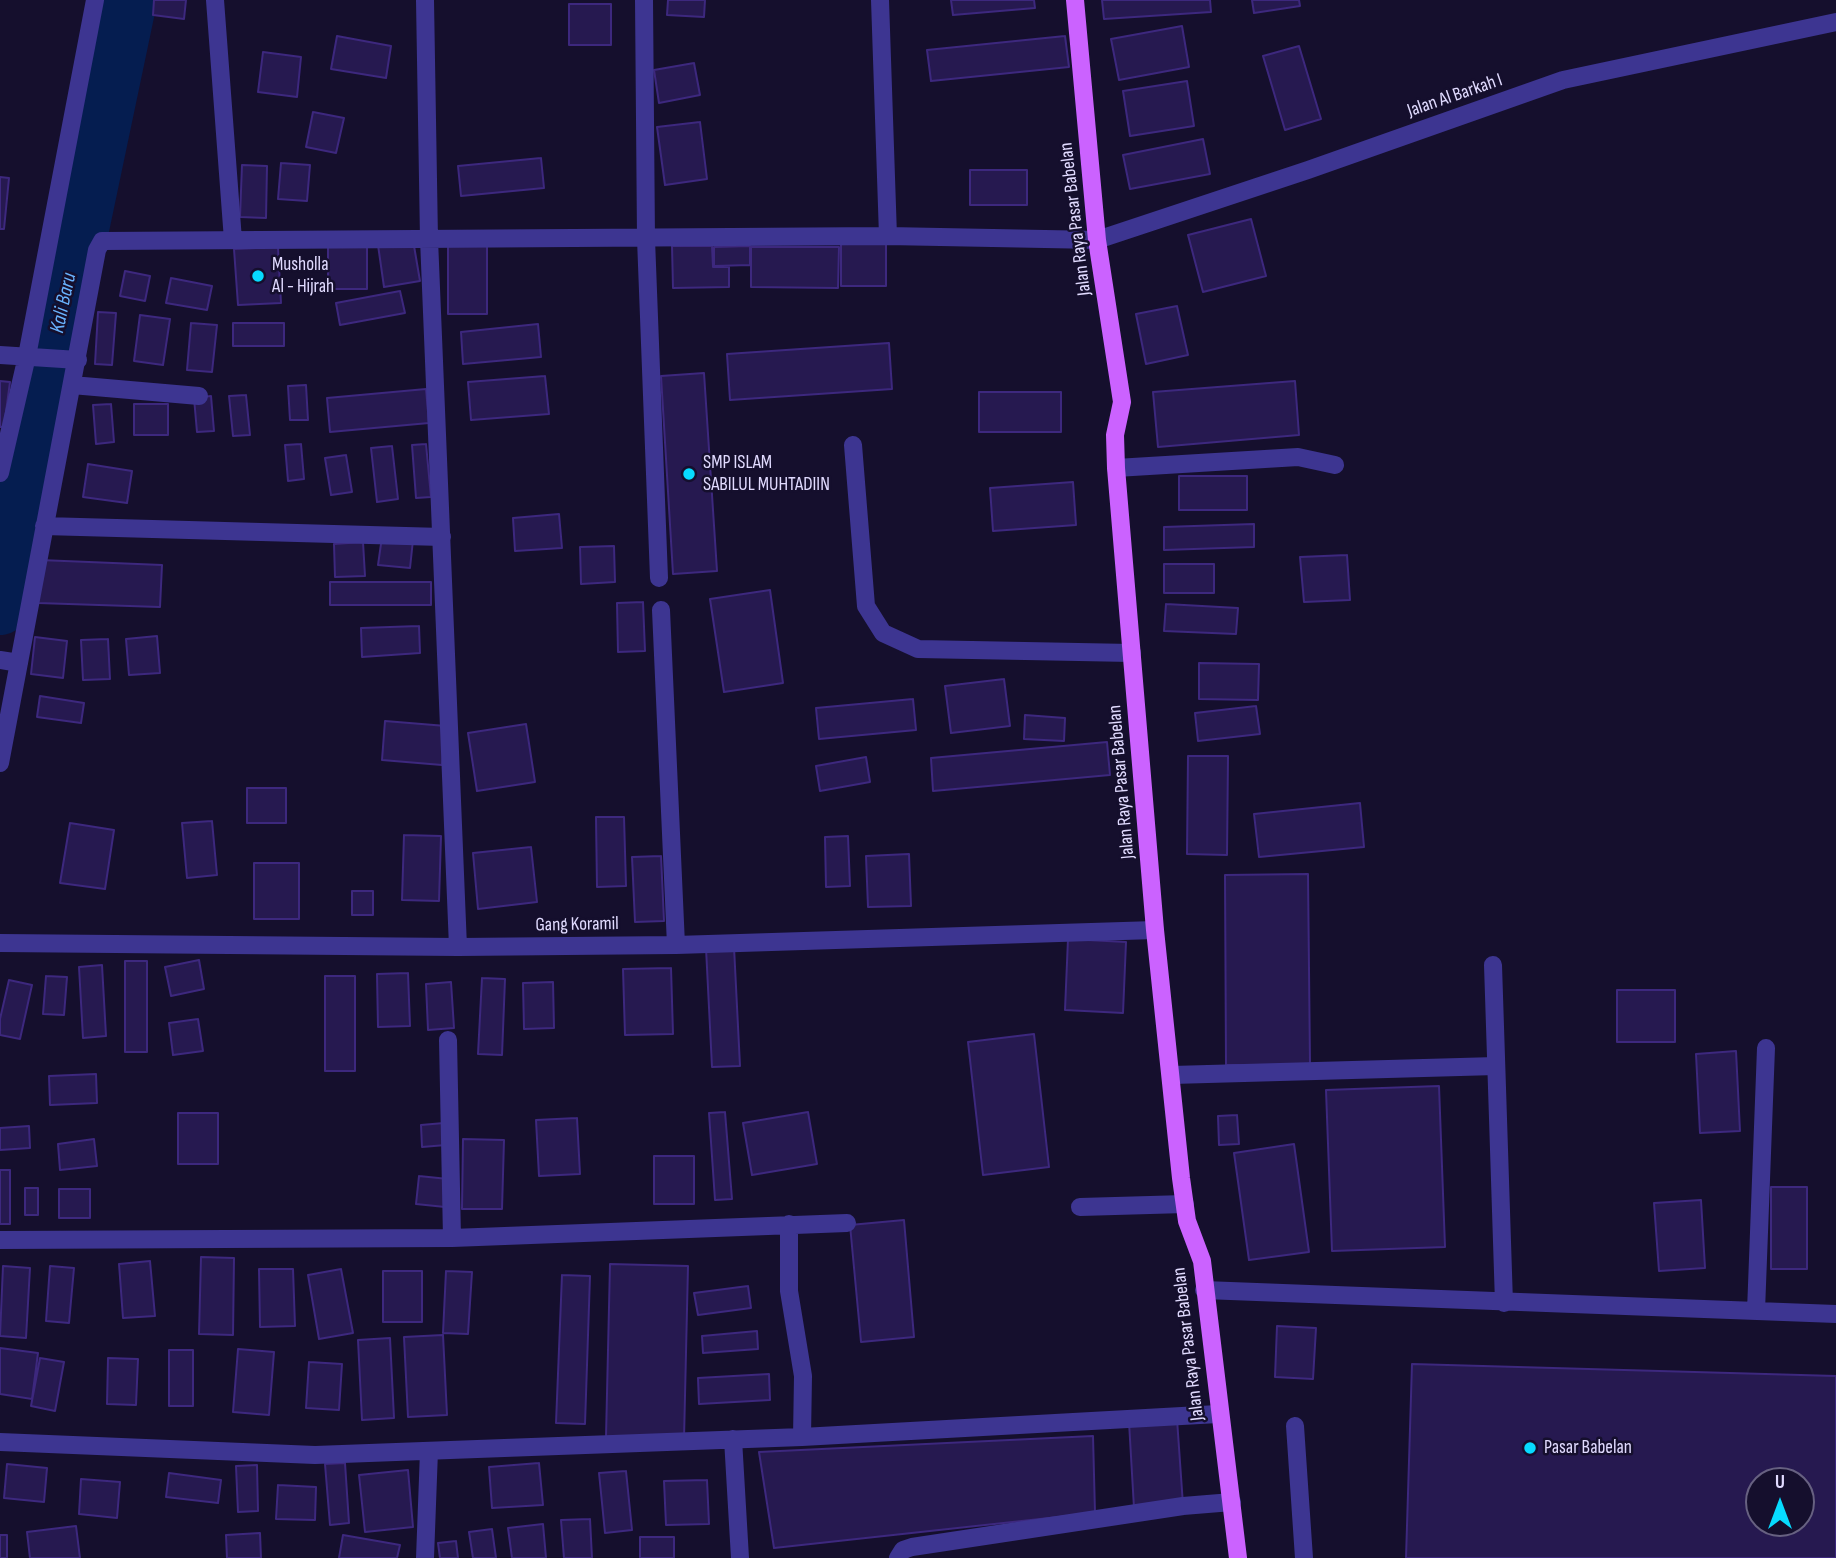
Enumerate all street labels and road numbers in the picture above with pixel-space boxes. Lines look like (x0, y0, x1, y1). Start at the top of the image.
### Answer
street label: Jalan Al Barkah I (1404, 69, 1506, 123)
street label: Jalan Raya Pasar Babelan (1055, 141, 1097, 297)
street label: Jalan Raya Pasar Babelan (1104, 704, 1140, 860)
street label: Gang Koramil (535, 913, 619, 937)
street label: Jalan Raya Pasar Babelan (1168, 1266, 1210, 1422)

